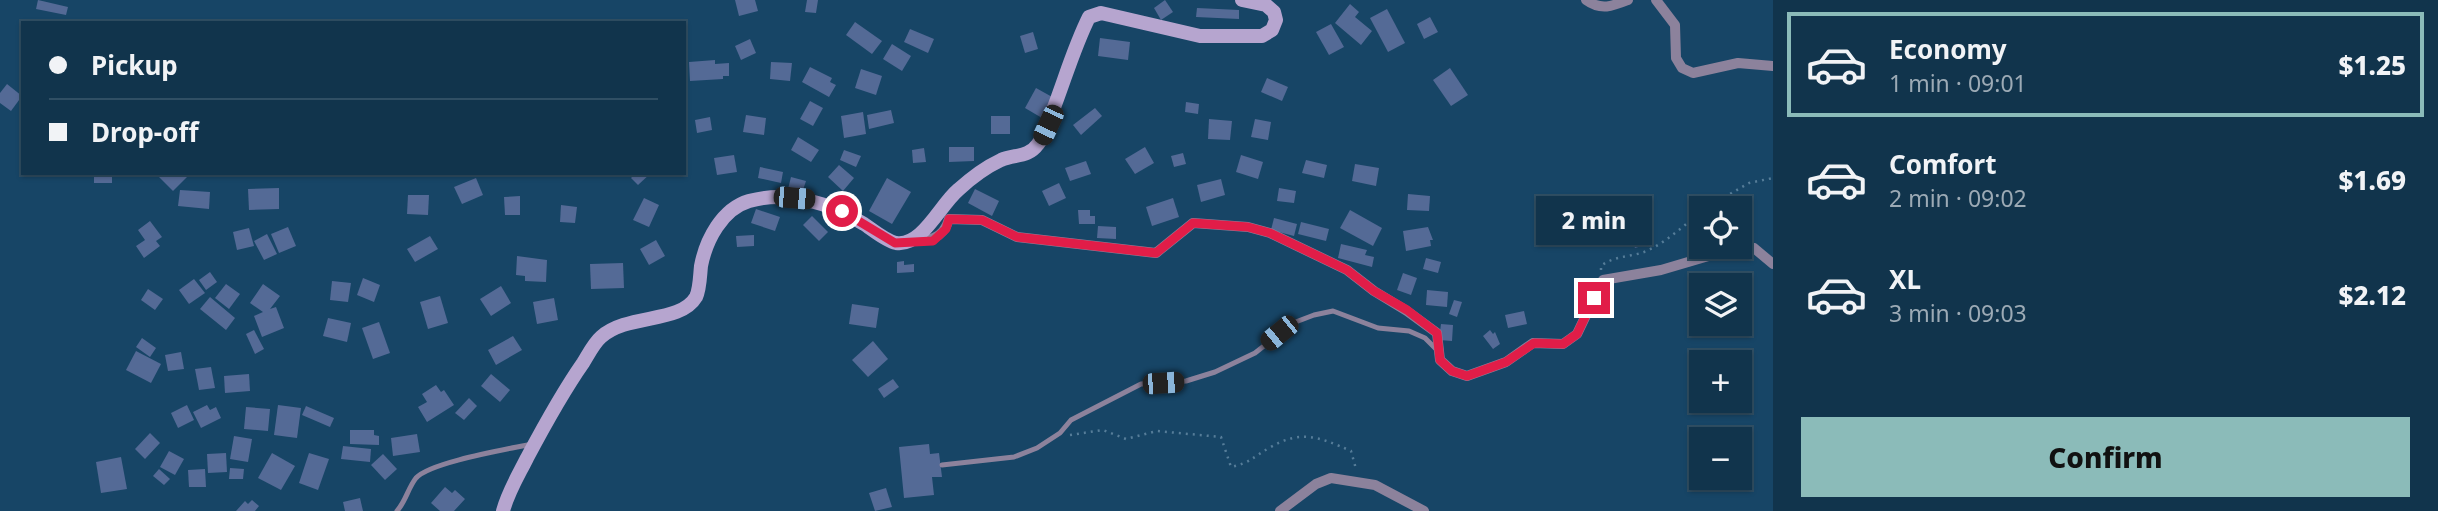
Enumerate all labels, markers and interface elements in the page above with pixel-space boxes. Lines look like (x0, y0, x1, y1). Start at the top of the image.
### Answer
text: Economy (1889, 31, 2007, 67)
icon: car (1805, 33, 1868, 96)
text: Pickup (91, 47, 178, 83)
text: $1.25 (2339, 47, 2406, 83)
text: 1 min · 09:01 (1889, 67, 2027, 99)
car (1030, 102, 1067, 148)
text: Drop-off (91, 114, 198, 150)
text: Comfort (1889, 146, 1997, 182)
icon: car (1805, 148, 1868, 211)
text: $1.69 (2339, 162, 2406, 198)
text: 2 min · 09:02 (1889, 182, 2027, 214)
car (773, 186, 816, 210)
route start (826, 195, 858, 227)
callout: 2 min (1536, 196, 1652, 246)
map controls (1689, 196, 1752, 490)
button: locate (1689, 196, 1752, 259)
text: 2 min (1562, 204, 1626, 236)
text: XL (1889, 261, 1921, 297)
icon: car (1805, 263, 1868, 326)
button: layers (1689, 273, 1752, 336)
text: $2.12 (2339, 277, 2406, 313)
route end (1578, 282, 1610, 314)
text: 3 min · 09:03 (1889, 297, 2027, 329)
car (1257, 312, 1302, 354)
button: + (1689, 350, 1752, 413)
car (1142, 371, 1185, 395)
button: Confirm (1801, 417, 2410, 497)
button: − (1689, 427, 1752, 490)

